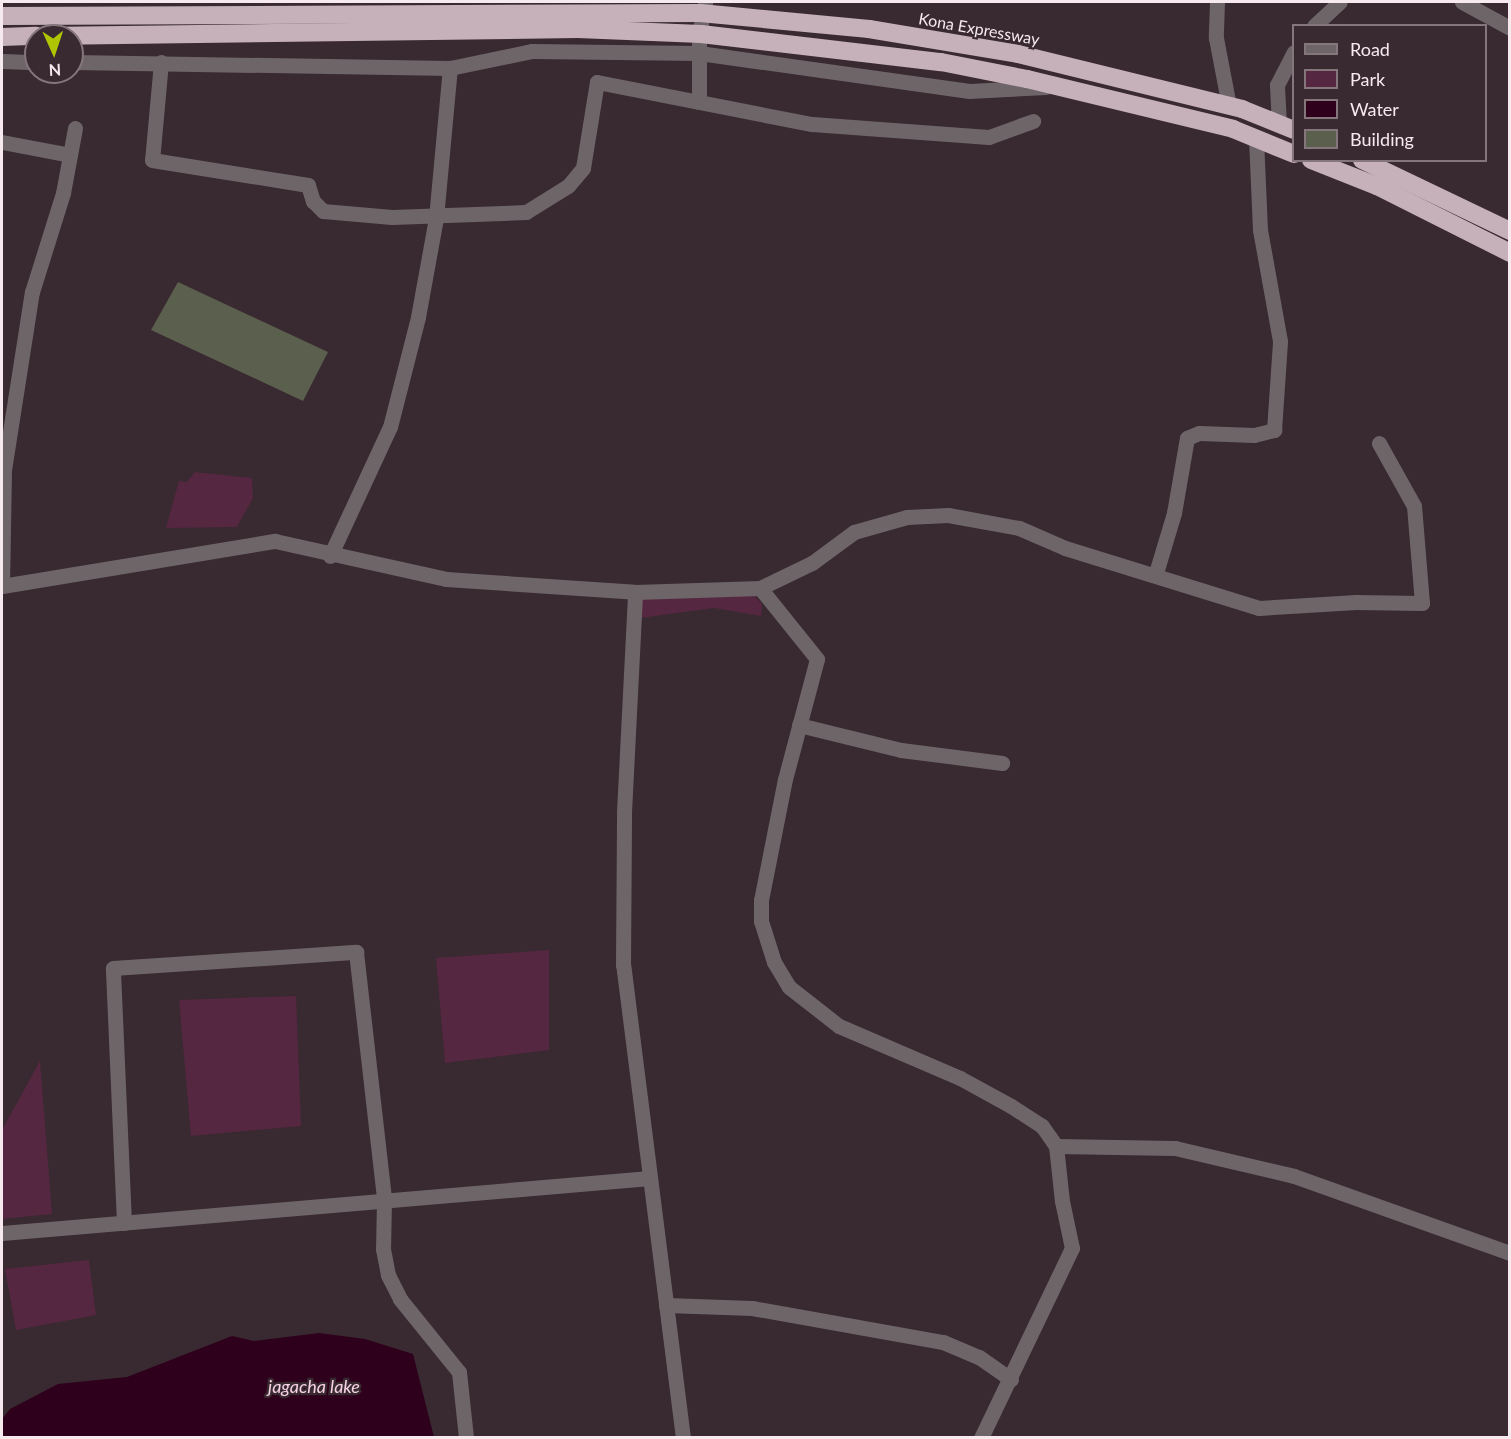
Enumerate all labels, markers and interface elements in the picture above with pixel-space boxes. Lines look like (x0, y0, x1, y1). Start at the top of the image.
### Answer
street label: Kona Expressway (917, 9, 1041, 49)
north arrow (24, 24, 84, 84)
legend (1292, 24, 1487, 162)
text: Road (1350, 38, 1390, 60)
text: N (48, 61, 62, 80)
text: Park (1350, 68, 1385, 90)
text: Water (1350, 98, 1399, 120)
text: Building (1350, 128, 1414, 150)
water label: jagacha lake (268, 1375, 360, 1397)

